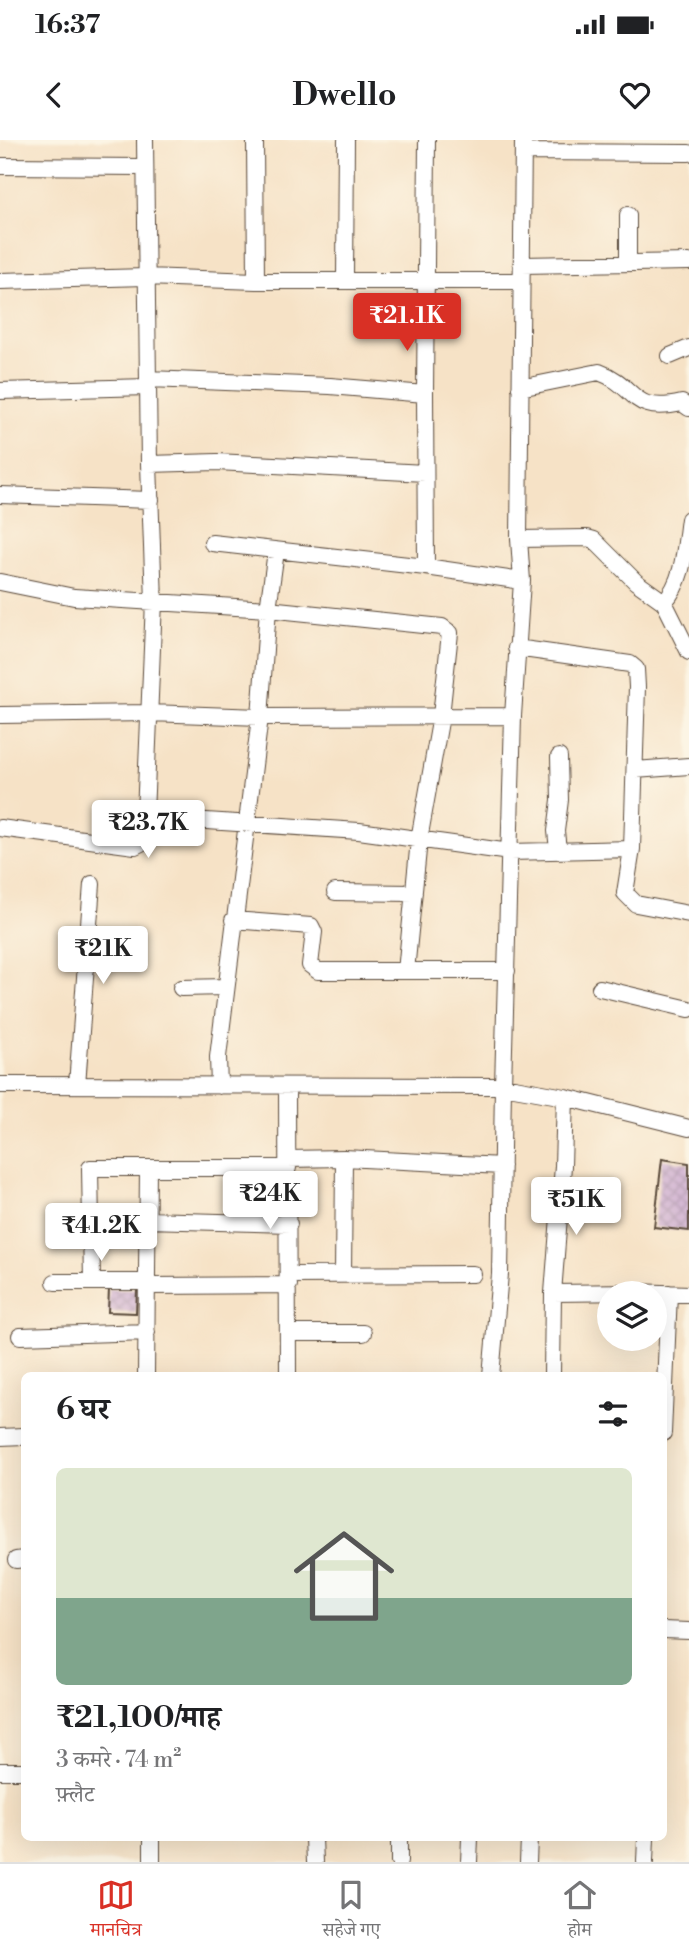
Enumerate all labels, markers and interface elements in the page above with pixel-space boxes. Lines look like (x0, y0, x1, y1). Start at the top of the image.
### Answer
text: 16:37 (35, 9, 100, 41)
text: Dwello (292, 75, 397, 115)
icon: back (35, 76, 73, 114)
icon: heart (616, 76, 654, 114)
pin: ₹21.1K (350, 294, 464, 353)
text: ₹21.1K (369, 302, 445, 330)
pin: ₹23.7K (91, 800, 205, 860)
text: ₹23.7K (108, 809, 188, 837)
pin: ₹21K (62, 926, 144, 986)
text: ₹21K (74, 935, 132, 963)
pin: ₹24K (229, 1172, 311, 1231)
pin: ₹51K (535, 1178, 617, 1237)
text: ₹24K (239, 1180, 301, 1208)
text: ₹51K (547, 1186, 605, 1214)
pin: ₹41.2K (44, 1204, 158, 1263)
text: ₹41.2K (61, 1212, 141, 1240)
map controls (597, 1281, 667, 1351)
button: layers (597, 1281, 667, 1351)
text: 6 घर (56, 1391, 110, 1429)
icon: filters (594, 1395, 632, 1433)
icon: home (281, 1513, 407, 1639)
text: ₹21,100/माह (56, 1699, 221, 1737)
text: 3 कमरे · 74 m² (56, 1746, 181, 1774)
text: फ़्लैट (56, 1781, 94, 1809)
tab: मानचित्र (90, 1876, 142, 1948)
tab: सहेजे गए (322, 1876, 380, 1948)
tab: होम (561, 1876, 599, 1948)

